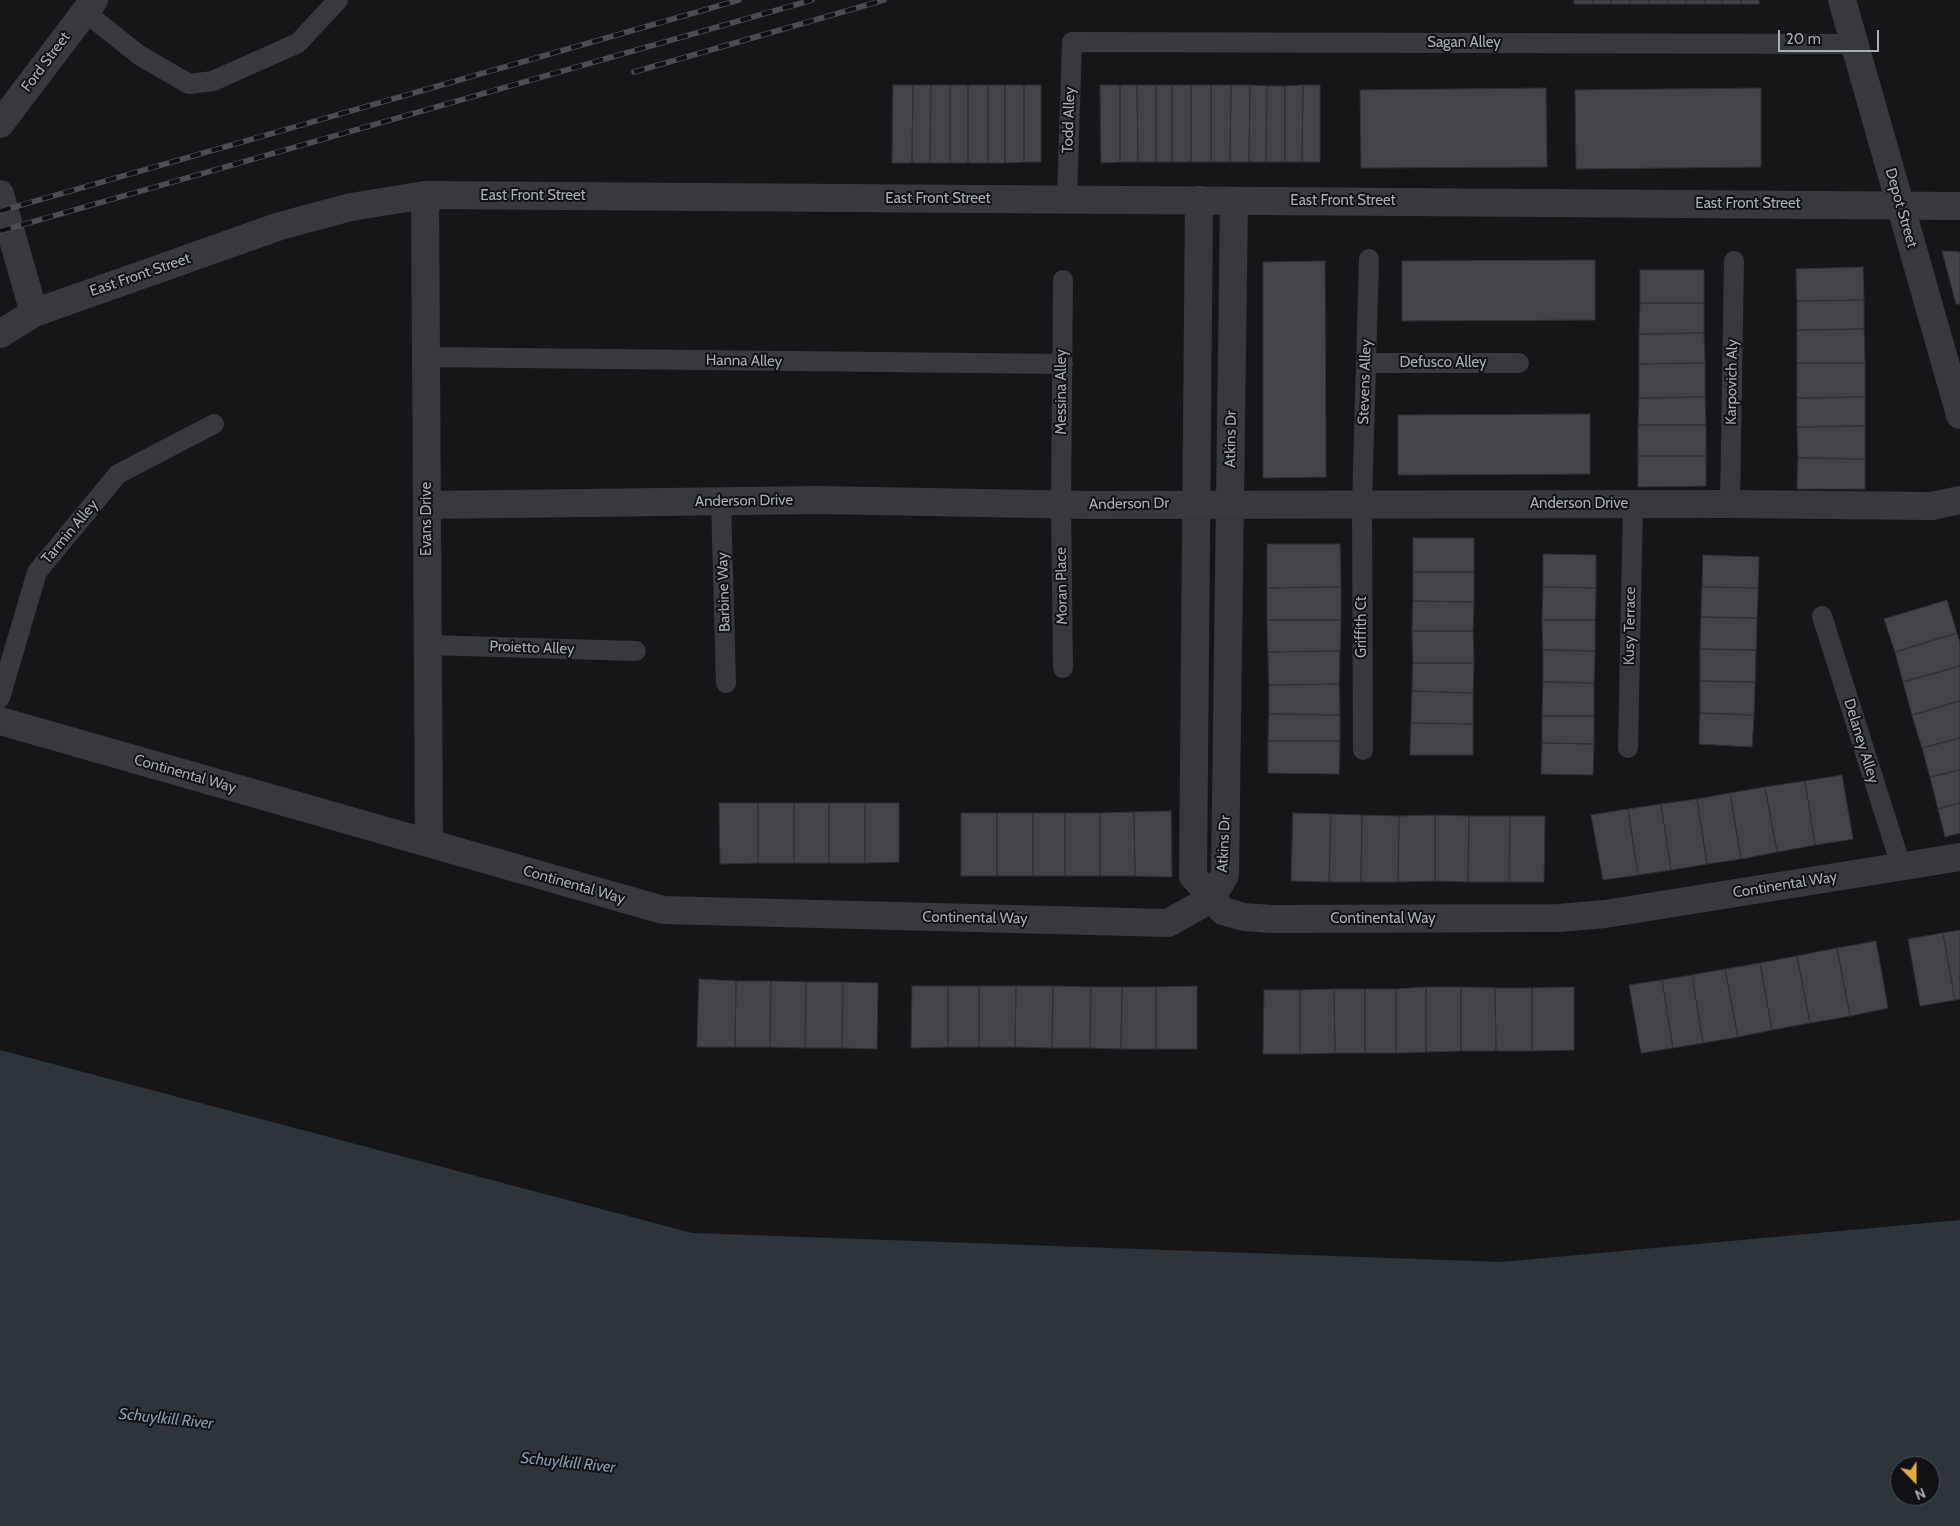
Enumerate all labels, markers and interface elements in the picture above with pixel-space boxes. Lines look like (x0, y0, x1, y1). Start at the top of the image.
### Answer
scale bar (1780, 20, 1881, 52)
street label: Ford Street (18, 29, 74, 95)
text: 20 m (1786, 30, 1821, 48)
street label: Sagan Alley (1427, 34, 1501, 52)
street label: Todd Alley (1059, 87, 1079, 153)
street label: Depot Street (1881, 166, 1921, 250)
street label: East Front Street (480, 187, 586, 205)
street label: East Front Street (885, 190, 991, 208)
street label: East Front Street (1290, 192, 1396, 210)
street label: East Front Street (1695, 195, 1801, 213)
street label: East Front Street (87, 249, 193, 301)
street label: Stevens Alley (1355, 339, 1375, 425)
street label: Karpovich Aly (1722, 339, 1742, 425)
street label: Messina Alley (1053, 349, 1071, 435)
street label: Hanna Alley (706, 351, 782, 371)
street label: Defusco Alley (1399, 354, 1487, 372)
street label: Atkins Dr (1222, 410, 1240, 468)
street label: Evans Drive (418, 482, 436, 556)
street label: Anderson Drive (695, 491, 793, 511)
street label: Anderson Dr (1089, 494, 1169, 514)
street label: Anderson Drive (1530, 495, 1628, 513)
street label: Tarmin Alley (38, 496, 102, 568)
street label: Moran Place (1052, 547, 1072, 625)
street label: Barbine Way (714, 552, 734, 632)
street label: Kusy Terrace (1620, 587, 1640, 665)
street label: Griffith Ct (1353, 596, 1371, 658)
street label: Proietto Alley (489, 638, 575, 658)
street label: Delaney Alley (1840, 697, 1882, 785)
street label: Continental Way (132, 751, 238, 797)
street label: Atkins Dr (1214, 815, 1234, 873)
street label: Continental Way (521, 862, 627, 908)
street label: Continental Way (1732, 868, 1838, 902)
street label: Continental Way (922, 908, 1028, 928)
street label: Continental Way (1330, 910, 1436, 928)
water label: Schuylkill River (118, 1404, 214, 1434)
water label: Schuylkill River (520, 1448, 616, 1478)
north arrow (1890, 1456, 1940, 1506)
text: N (1912, 1484, 1928, 1504)

